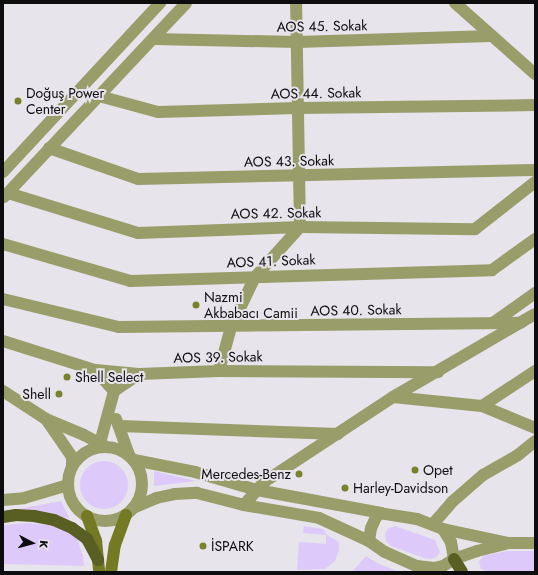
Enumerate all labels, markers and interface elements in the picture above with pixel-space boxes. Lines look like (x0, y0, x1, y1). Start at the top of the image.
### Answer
street label: AOS 45. Sokak (277, 17, 367, 35)
street label: AOS 44. Sokak (270, 84, 362, 102)
place label: Doğuş Power Center (26, 85, 104, 118)
marker: Doğuş Power Center (13, 96, 23, 106)
street label: AOS 43. Sokak (244, 152, 334, 170)
street label: AOS 42. Sokak (231, 204, 321, 222)
street label: AOS 41. Sokak (226, 251, 316, 271)
place label: Nazmi Akbabacı Camii (204, 289, 298, 322)
marker: Nazmi Akbabacı Camii (191, 300, 201, 310)
street label: AOS 40. Sokak (310, 301, 402, 319)
street label: AOS 39. Sokak (173, 348, 263, 366)
place label: Shell Select (75, 369, 143, 385)
marker: Shell Select (62, 372, 72, 382)
place label: Shell (22, 386, 51, 402)
marker: Shell (54, 389, 64, 399)
place label: Opet (423, 462, 453, 478)
marker: Opet (410, 465, 420, 475)
place label: Mercedes-Benz (201, 466, 291, 482)
marker: Mercedes-Benz (294, 469, 304, 479)
place label: Harley-Davidson (353, 480, 448, 496)
marker: Harley-Davidson (340, 483, 350, 493)
north arrow (12, 523, 52, 563)
place label: İSPARK (211, 538, 254, 554)
text: K (36, 540, 52, 549)
marker: İSPARK (198, 541, 208, 551)

